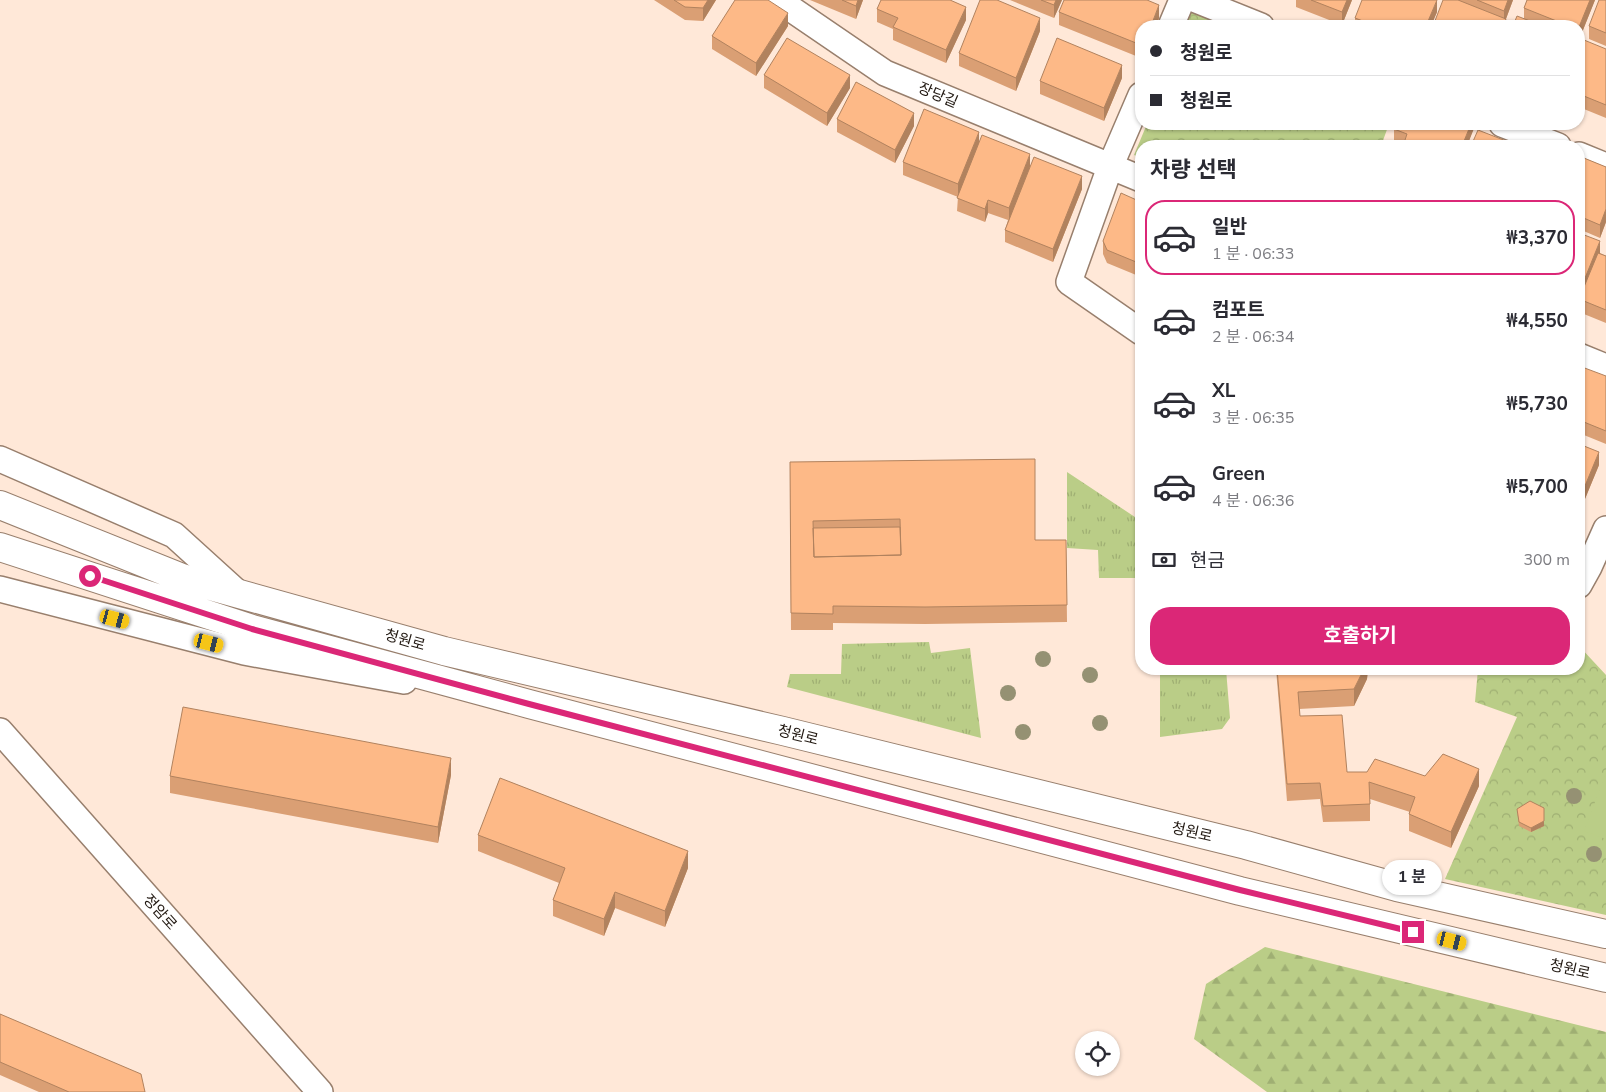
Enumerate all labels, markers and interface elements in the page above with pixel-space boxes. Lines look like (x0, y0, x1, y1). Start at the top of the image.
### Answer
text: 청원로 (1180, 40, 1232, 66)
street label: 장당길 (915, 78, 961, 112)
text: 청원로 (1180, 88, 1232, 114)
text: 차량 선택 (1150, 155, 1237, 185)
text: 일반 (1212, 214, 1247, 240)
icon: car (1152, 215, 1197, 260)
text: ₩3,370 (1506, 225, 1568, 251)
text: 1 분 · 06:33 (1212, 243, 1294, 265)
text: 컴포트 (1212, 297, 1264, 323)
icon: car (1152, 298, 1197, 343)
text: ₩4,550 (1506, 308, 1568, 334)
text: 2 분 · 06:34 (1212, 326, 1294, 348)
text: XL (1212, 378, 1235, 404)
icon: car (1152, 381, 1197, 426)
text: ₩5,730 (1506, 391, 1568, 417)
text: 3 분 · 06:35 (1212, 407, 1294, 429)
text: Green (1212, 461, 1265, 487)
icon: car (1152, 464, 1197, 509)
text: ₩5,700 (1506, 474, 1568, 500)
text: 4 분 · 06:36 (1212, 490, 1294, 512)
icon: cash (1150, 546, 1178, 574)
text: 현금 (1190, 548, 1225, 574)
text: 300 m (1523, 549, 1570, 571)
route start (79, 565, 101, 587)
button: 호출하기 (1150, 607, 1570, 665)
car (98, 608, 131, 630)
street label: 청원로 (382, 625, 428, 655)
car (192, 632, 225, 654)
street label: 청원로 (775, 720, 821, 750)
street label: 청원로 (1170, 818, 1214, 846)
callout: 1 분 (1383, 860, 1443, 894)
text: 1 분 (1398, 866, 1426, 888)
street label: 정암로 (139, 890, 181, 934)
route end (1402, 921, 1424, 943)
car (1435, 930, 1468, 952)
street label: 청원로 (1548, 955, 1592, 983)
map controls (1075, 1031, 1120, 1076)
button: locate (1075, 1031, 1120, 1076)

